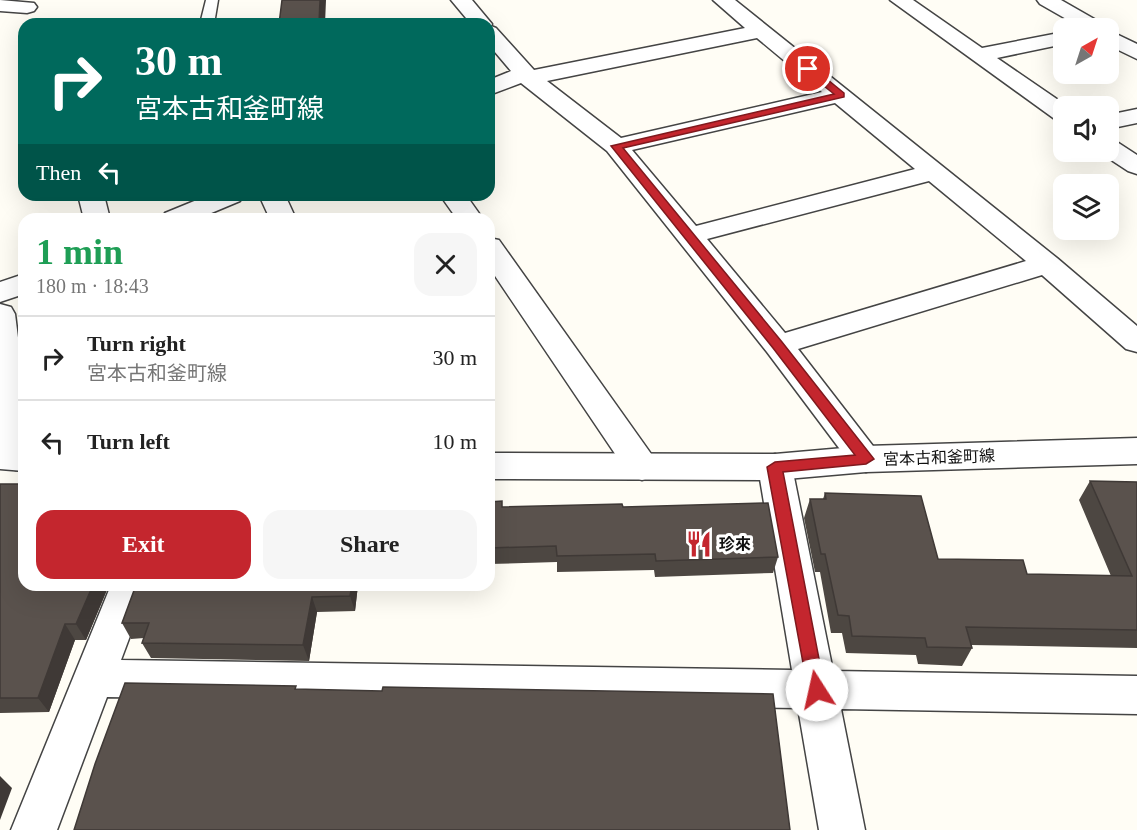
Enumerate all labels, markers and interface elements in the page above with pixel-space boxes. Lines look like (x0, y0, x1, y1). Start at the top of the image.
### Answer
north arrow (1053, 18, 1119, 84)
map controls (1053, 18, 1119, 240)
text: 30 m (135, 38, 223, 84)
icon: right (36, 42, 114, 120)
pin (782, 43, 833, 94)
icon: arrive (791, 52, 824, 85)
text: 宮本古和釜町線 (135, 94, 324, 124)
button: sound (1053, 96, 1119, 162)
icon: left (93, 156, 126, 189)
text: Then (36, 160, 81, 185)
button: layers (1053, 174, 1119, 240)
text: 1 min (36, 232, 123, 272)
button: close (414, 233, 477, 296)
text: 180 m · 18:43 (36, 275, 149, 297)
text: Turn right (87, 331, 186, 356)
icon: right (36, 342, 69, 375)
text: 30 m (432, 345, 477, 370)
text: 宮本古和釜町線 (87, 362, 227, 384)
icon: left (36, 426, 69, 459)
text: Turn left (87, 429, 170, 454)
text: 10 m (432, 429, 477, 454)
street label: 宮本古和釜町線 (883, 447, 995, 468)
button: Exit (36, 510, 251, 579)
button: Share (263, 510, 477, 579)
restaurant icon: 珍來 (684, 529, 714, 559)
place label: 珍來 (719, 536, 751, 553)
position arrow (785, 658, 849, 722)

